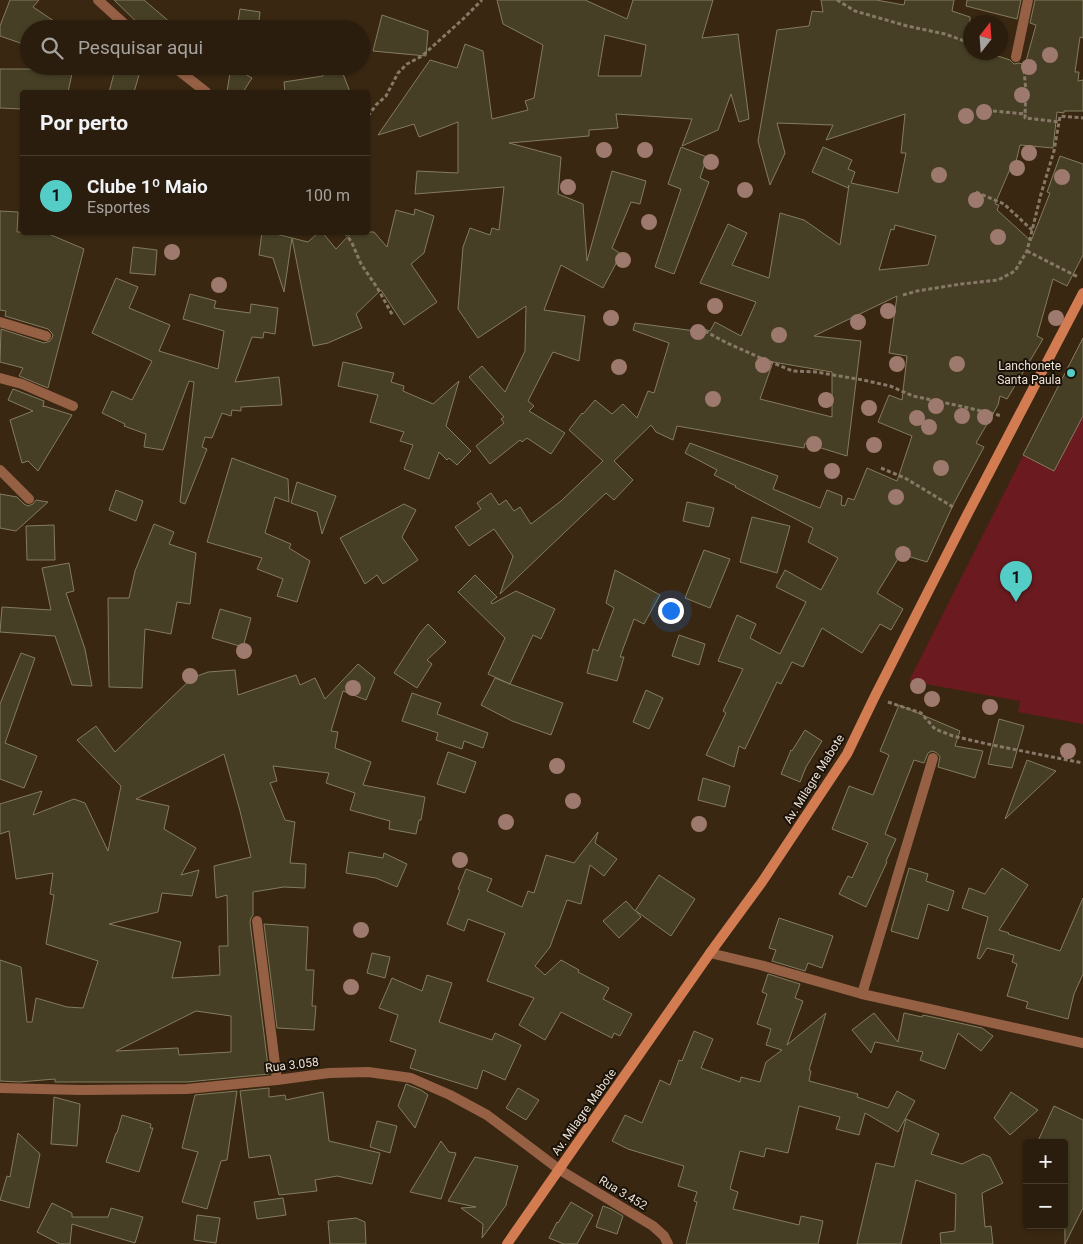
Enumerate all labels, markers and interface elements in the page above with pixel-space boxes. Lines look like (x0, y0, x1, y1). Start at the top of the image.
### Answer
north arrow (963, 15, 1008, 60)
search box (20, 20, 370, 75)
icon: search (38, 34, 66, 62)
text: Pesquisar aqui (78, 36, 203, 59)
text: Por perto (40, 111, 128, 135)
text: Clube 1º Maio (87, 175, 208, 198)
text: 1 (51, 186, 61, 205)
text: 100 m (305, 186, 350, 205)
text: Esportes (87, 198, 150, 217)
place label: Lanchonete Santa Paula (997, 359, 1061, 387)
marker: Lanchonete Santa Paula (1065, 367, 1077, 379)
pin: 1 (1000, 561, 1032, 602)
your location (658, 598, 684, 624)
street label: Av. Milagre Mabote (781, 732, 847, 826)
street label: Rua 3.058 (265, 1055, 320, 1075)
street label: Av. Milagre Mabote (549, 1066, 619, 1158)
map controls (1023, 1139, 1068, 1229)
button: + (1023, 1139, 1068, 1184)
street label: Rua 3.452 (596, 1173, 650, 1213)
button: − (1023, 1184, 1068, 1229)

